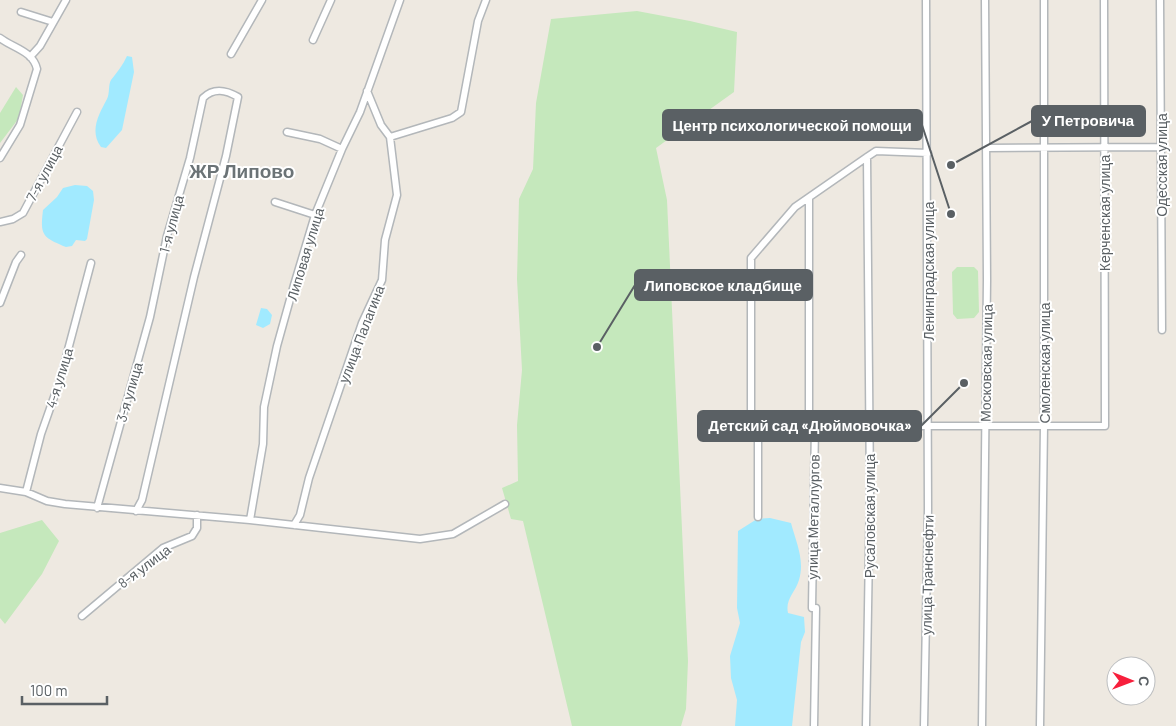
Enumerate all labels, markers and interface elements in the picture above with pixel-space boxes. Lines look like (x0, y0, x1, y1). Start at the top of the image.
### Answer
callout: У Петровича (1032, 106, 1145, 136)
callout: Центр психологической помощи (663, 110, 922, 140)
text: У Петровича (1042, 111, 1135, 129)
street label: Одесская улица (1153, 113, 1170, 217)
text: Центр психологической помощи (672, 116, 912, 134)
street label: 7-я улица (22, 142, 66, 204)
street label: Керченская улица (1096, 155, 1113, 271)
district label: ЖР Липово (189, 159, 294, 182)
street label: 1-я улица (155, 193, 187, 255)
street label: Ленинградская улица (920, 201, 937, 341)
street label: Липовая улица (283, 205, 327, 303)
callout: Липовское кладбище (635, 270, 812, 300)
text: Липовское кладбище (644, 276, 802, 294)
street label: улица Палагина (335, 282, 388, 385)
street label: Смоленская улица (1036, 302, 1053, 424)
street label: Московская улица (976, 304, 996, 422)
street label: 4-я улица (42, 346, 76, 410)
street label: 3-я улица (112, 360, 146, 424)
callout: Детский сад «Дюймовочка» (698, 411, 921, 441)
text: Детский сад «Дюймовочка» (708, 416, 912, 434)
street label: улица Металлургов (803, 454, 823, 580)
street label: Русаловская улица (861, 454, 878, 578)
street label: улица Транснефти (917, 515, 937, 635)
street label: 8-я улица (114, 541, 174, 591)
north arrow (1106, 656, 1156, 706)
scale bar (22, 674, 108, 706)
text: С (1136, 676, 1153, 686)
text: 100 m (30, 681, 68, 699)

